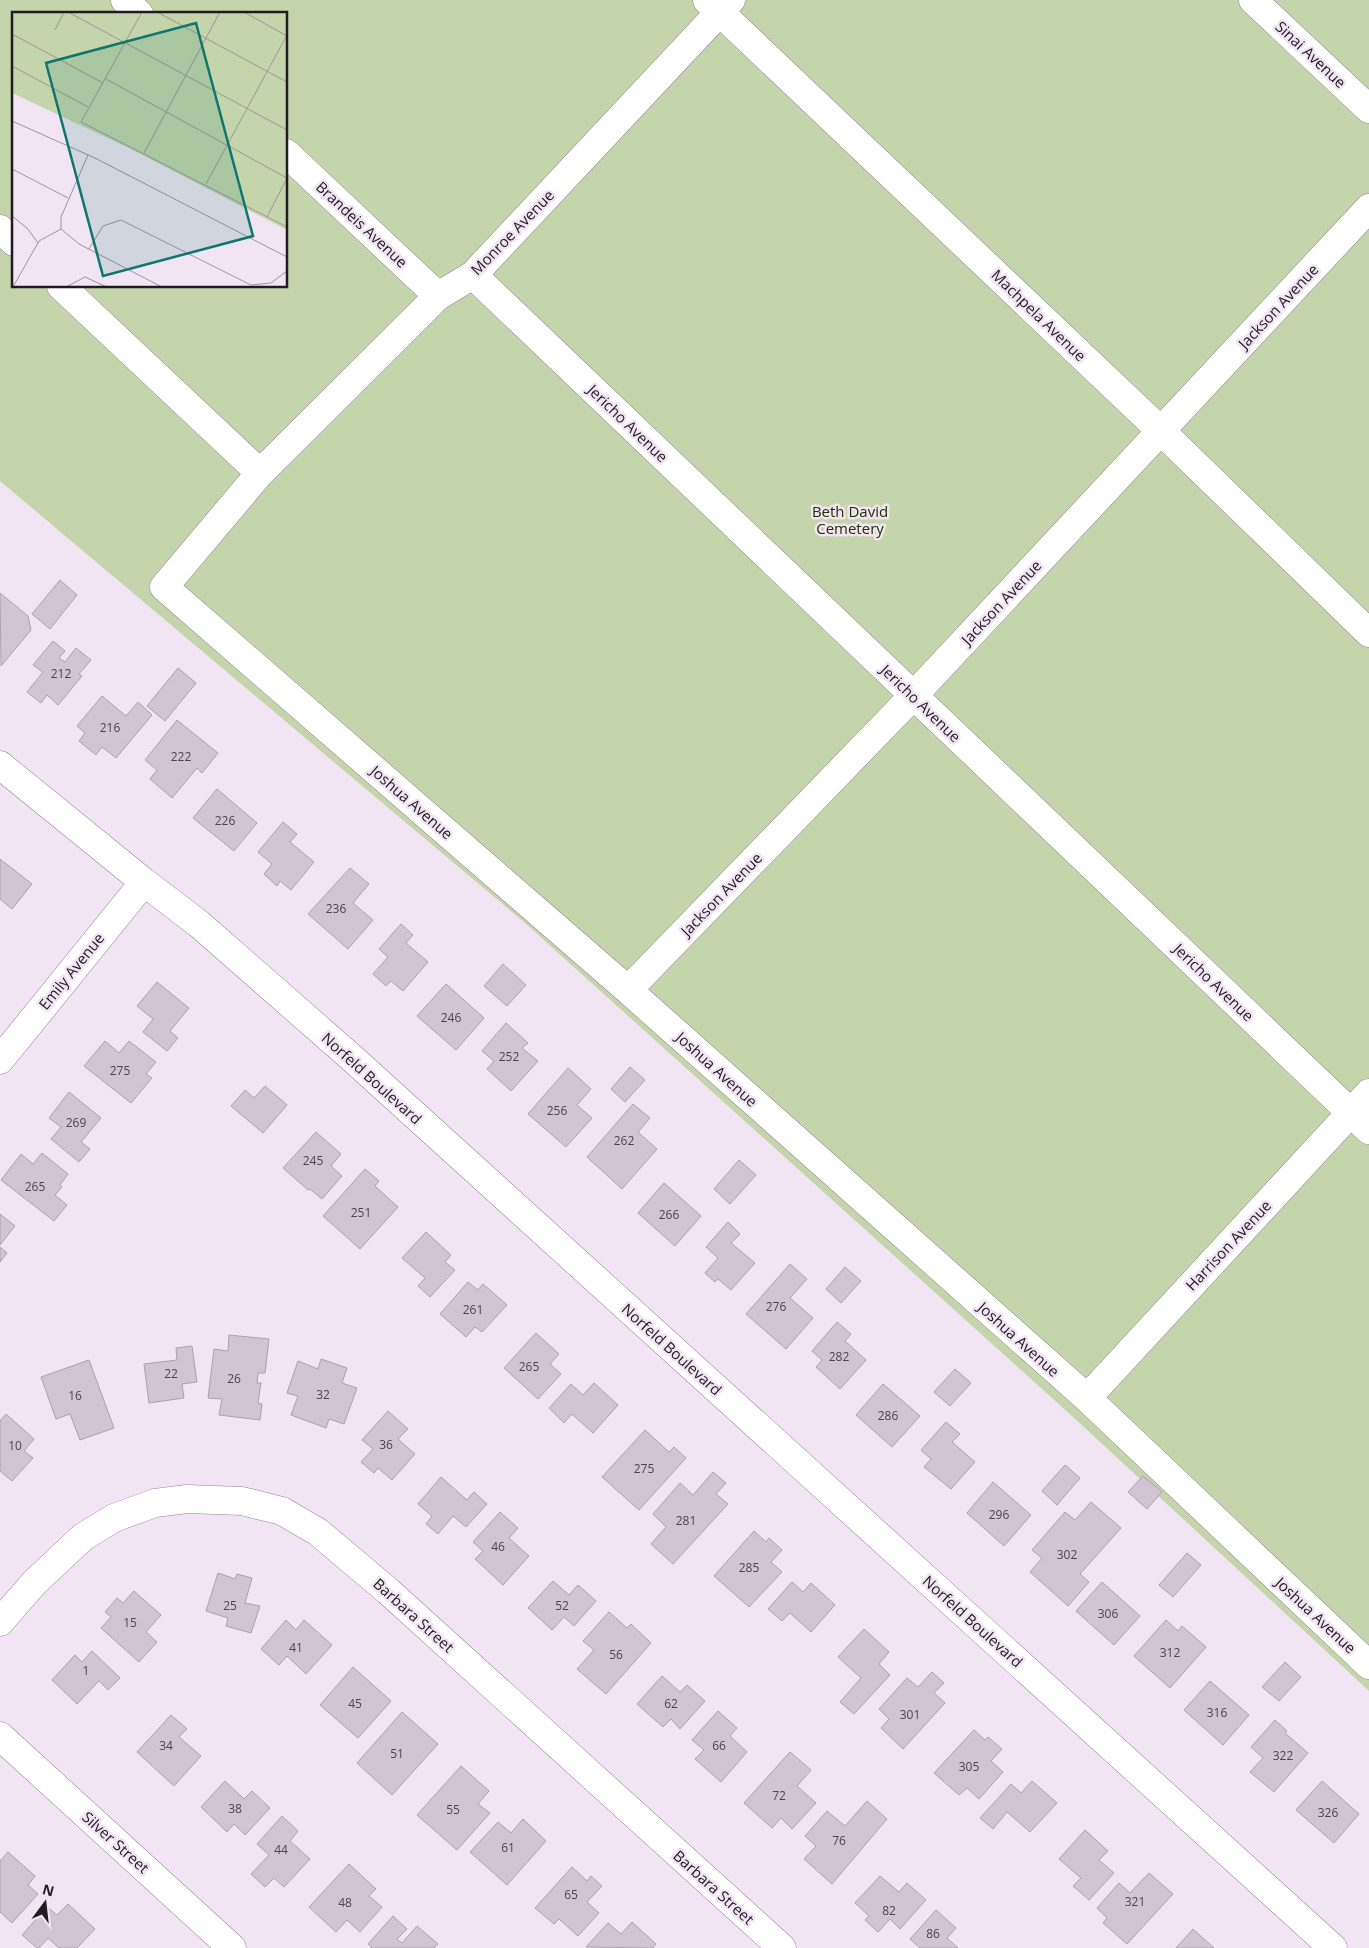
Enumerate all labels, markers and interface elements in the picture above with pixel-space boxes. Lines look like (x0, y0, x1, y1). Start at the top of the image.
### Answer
inset map (12, 12, 288, 288)
street label: Sinai Avenue (1271, 16, 1351, 92)
street label: Brandeis Avenue (312, 176, 412, 272)
street label: Monroe Avenue (466, 185, 558, 279)
street label: Jackson Avenue (1232, 259, 1322, 354)
street label: Machpela Avenue (987, 265, 1091, 365)
street label: Jericho Avenue (582, 378, 672, 466)
park label: Beth David Cemetery (812, 501, 888, 538)
street label: Jackson Avenue (955, 555, 1045, 650)
street label: Jericho Avenue (875, 658, 965, 746)
house number: 212 (51, 665, 71, 682)
house number: 216 (100, 719, 120, 736)
house number: 222 (171, 748, 191, 765)
street label: Joshua Avenue (365, 759, 457, 843)
house number: 226 (215, 812, 235, 829)
street label: Jackson Avenue (675, 848, 766, 942)
house number: 236 (326, 900, 346, 917)
street label: Emily Avenue (34, 928, 108, 1014)
street label: Jericho Avenue (1168, 937, 1258, 1025)
house number: 246 (441, 1009, 461, 1026)
street label: Joshua Avenue (671, 1026, 762, 1111)
street label: Norfeld Boulevard (318, 1028, 426, 1128)
house number: 252 (499, 1048, 519, 1065)
house number: 275 (110, 1062, 130, 1079)
house number: 256 (547, 1102, 567, 1119)
house number: 269 (66, 1114, 86, 1131)
house number: 262 (614, 1132, 634, 1149)
house number: 245 (303, 1152, 323, 1169)
house number: 265 (25, 1178, 45, 1195)
street label: Harrison Avenue (1181, 1195, 1275, 1295)
house number: 251 (351, 1204, 371, 1221)
house number: 266 (659, 1206, 679, 1223)
street label: Joshua Avenue (973, 1296, 1064, 1381)
house number: 276 (766, 1298, 786, 1315)
street label: Norfeld Boulevard (618, 1299, 726, 1399)
house number: 261 (463, 1301, 483, 1318)
house number: 282 (829, 1348, 849, 1365)
house number: 265 (519, 1358, 539, 1375)
house number: 22 (164, 1365, 178, 1382)
house number: 26 (227, 1370, 241, 1387)
house number: 32 (316, 1386, 330, 1403)
house number: 16 (68, 1387, 82, 1404)
house number: 286 (878, 1407, 898, 1424)
house number: 36 (379, 1436, 393, 1453)
house number: 10 (8, 1437, 22, 1454)
house number: 275 (634, 1460, 654, 1477)
house number: 296 (989, 1506, 1009, 1523)
house number: 281 (676, 1512, 696, 1529)
house number: 46 (491, 1538, 505, 1555)
house number: 302 (1057, 1546, 1077, 1563)
house number: 285 (739, 1559, 759, 1576)
street label: Norfeld Boulevard (919, 1571, 1027, 1671)
street label: Joshua Avenue (1270, 1571, 1361, 1657)
street label: Barbara Street (369, 1573, 459, 1657)
house number: 25 (223, 1597, 237, 1614)
house number: 52 (555, 1597, 569, 1614)
house number: 306 (1098, 1605, 1118, 1622)
house number: 15 (123, 1614, 137, 1631)
house number: 41 (289, 1639, 303, 1656)
house number: 312 (1160, 1644, 1180, 1661)
house number: 56 (609, 1646, 623, 1663)
house number: 1 (83, 1662, 89, 1679)
house number: 45 (348, 1695, 362, 1712)
house number: 62 (664, 1695, 678, 1712)
house number: 316 (1207, 1704, 1227, 1721)
house number: 301 (900, 1706, 920, 1723)
house number: 34 (159, 1737, 173, 1754)
house number: 66 (712, 1737, 726, 1754)
house number: 51 (390, 1745, 404, 1762)
house number: 322 (1273, 1747, 1293, 1764)
house number: 305 (959, 1758, 979, 1775)
house number: 72 (772, 1787, 786, 1804)
house number: 38 (228, 1800, 242, 1817)
house number: 55 (446, 1801, 460, 1818)
house number: 326 (1318, 1804, 1338, 1821)
street label: Silver Street (78, 1807, 154, 1877)
house number: 76 (832, 1832, 846, 1849)
house number: 61 (501, 1839, 515, 1856)
house number: 44 (274, 1841, 288, 1858)
street label: Barbara Street (669, 1845, 759, 1929)
north arrow (20, 1878, 70, 1928)
text: N (41, 1879, 56, 1901)
house number: 65 (564, 1886, 578, 1903)
house number: 321 (1125, 1893, 1145, 1910)
house number: 48 (338, 1894, 352, 1911)
house number: 82 (882, 1902, 896, 1919)
house number: 86 (926, 1925, 940, 1942)

